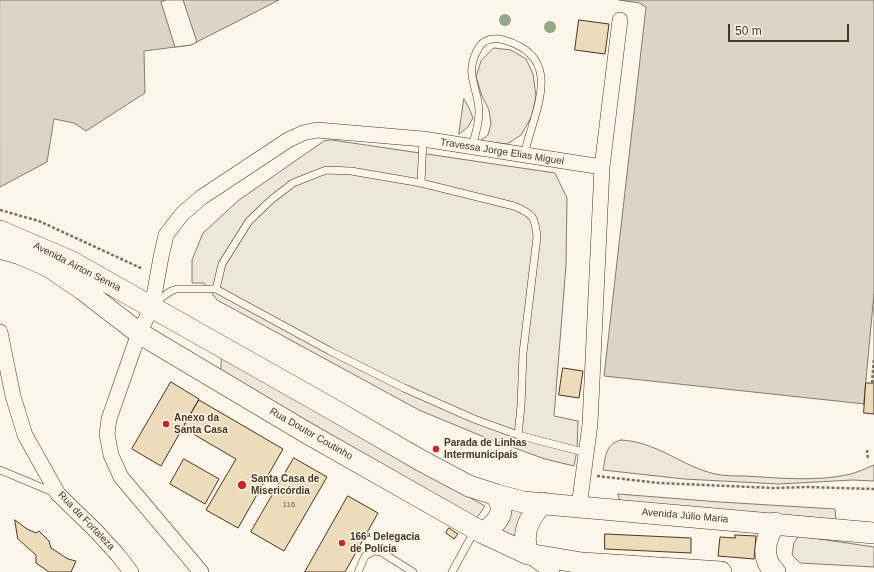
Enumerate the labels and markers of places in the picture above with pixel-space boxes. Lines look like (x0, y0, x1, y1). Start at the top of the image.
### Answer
place label: Anexo da Santa Casa (174, 412, 228, 436)
marker: Anexo da Santa Casa (161, 419, 171, 429)
place label: Parada de Linhas Intermunicipais (444, 437, 527, 460)
marker: Parada de Linhas Intermunicipais (431, 444, 441, 454)
place label: Santa Casa de Misericórdia (251, 473, 319, 496)
marker: Santa Casa de Misericórdia (236, 479, 248, 491)
place label: 166ª Delegacia de Polícia (350, 531, 420, 554)
marker: 166ª Delegacia de Polícia (337, 538, 347, 548)

